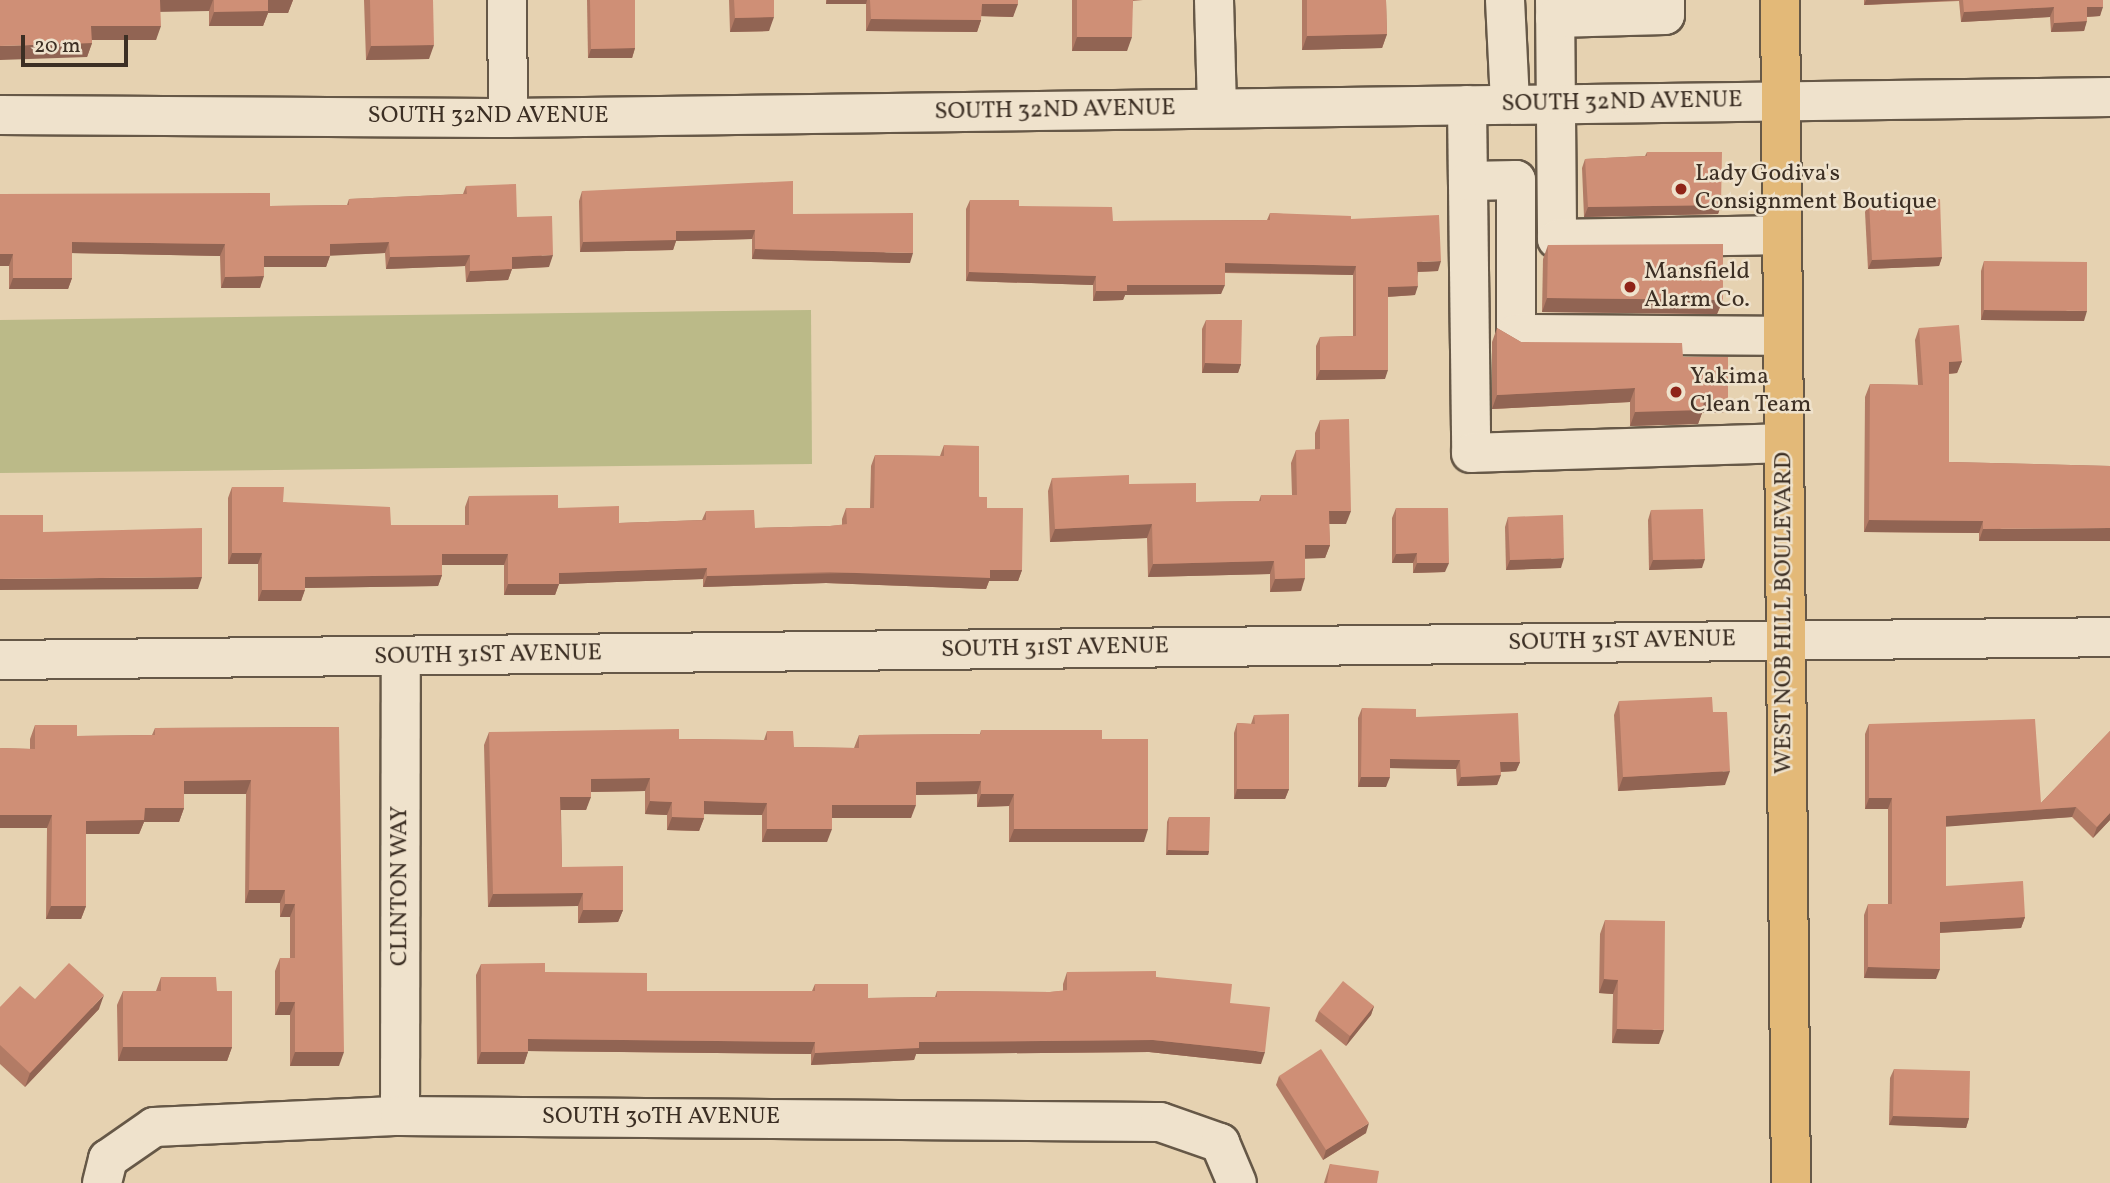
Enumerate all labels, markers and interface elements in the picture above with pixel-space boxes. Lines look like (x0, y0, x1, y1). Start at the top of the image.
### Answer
scale bar (24, 21, 131, 65)
text: 20 m (34, 32, 80, 61)
street label: SOUTH 32ND AVENUE (1501, 86, 1743, 120)
street label: SOUTH 32ND AVENUE (934, 94, 1176, 128)
street label: SOUTH 32ND AVENUE (367, 103, 609, 131)
place label: Lady Godiva's Consignment Boutique (1695, 161, 1937, 217)
marker: Lady Godiva's Consignment Boutique (1673, 181, 1689, 197)
place label: Mansfield Alarm Co. (1644, 259, 1750, 315)
marker: Mansfield Alarm Co. (1622, 279, 1638, 295)
place label: Yakima Clean Team (1690, 364, 1812, 420)
marker: Yakima Clean Team (1668, 384, 1684, 400)
street label: WEST NOB HILL BOULEVARD (1771, 451, 1799, 775)
street label: SOUTH 31ST AVENUE (1507, 626, 1737, 658)
street label: SOUTH 31ST AVENUE (940, 633, 1170, 665)
street label: SOUTH 31ST AVENUE (373, 640, 603, 672)
street label: CLINTON WAY (387, 805, 415, 967)
street label: SOUTH 30TH AVENUE (542, 1104, 780, 1132)

